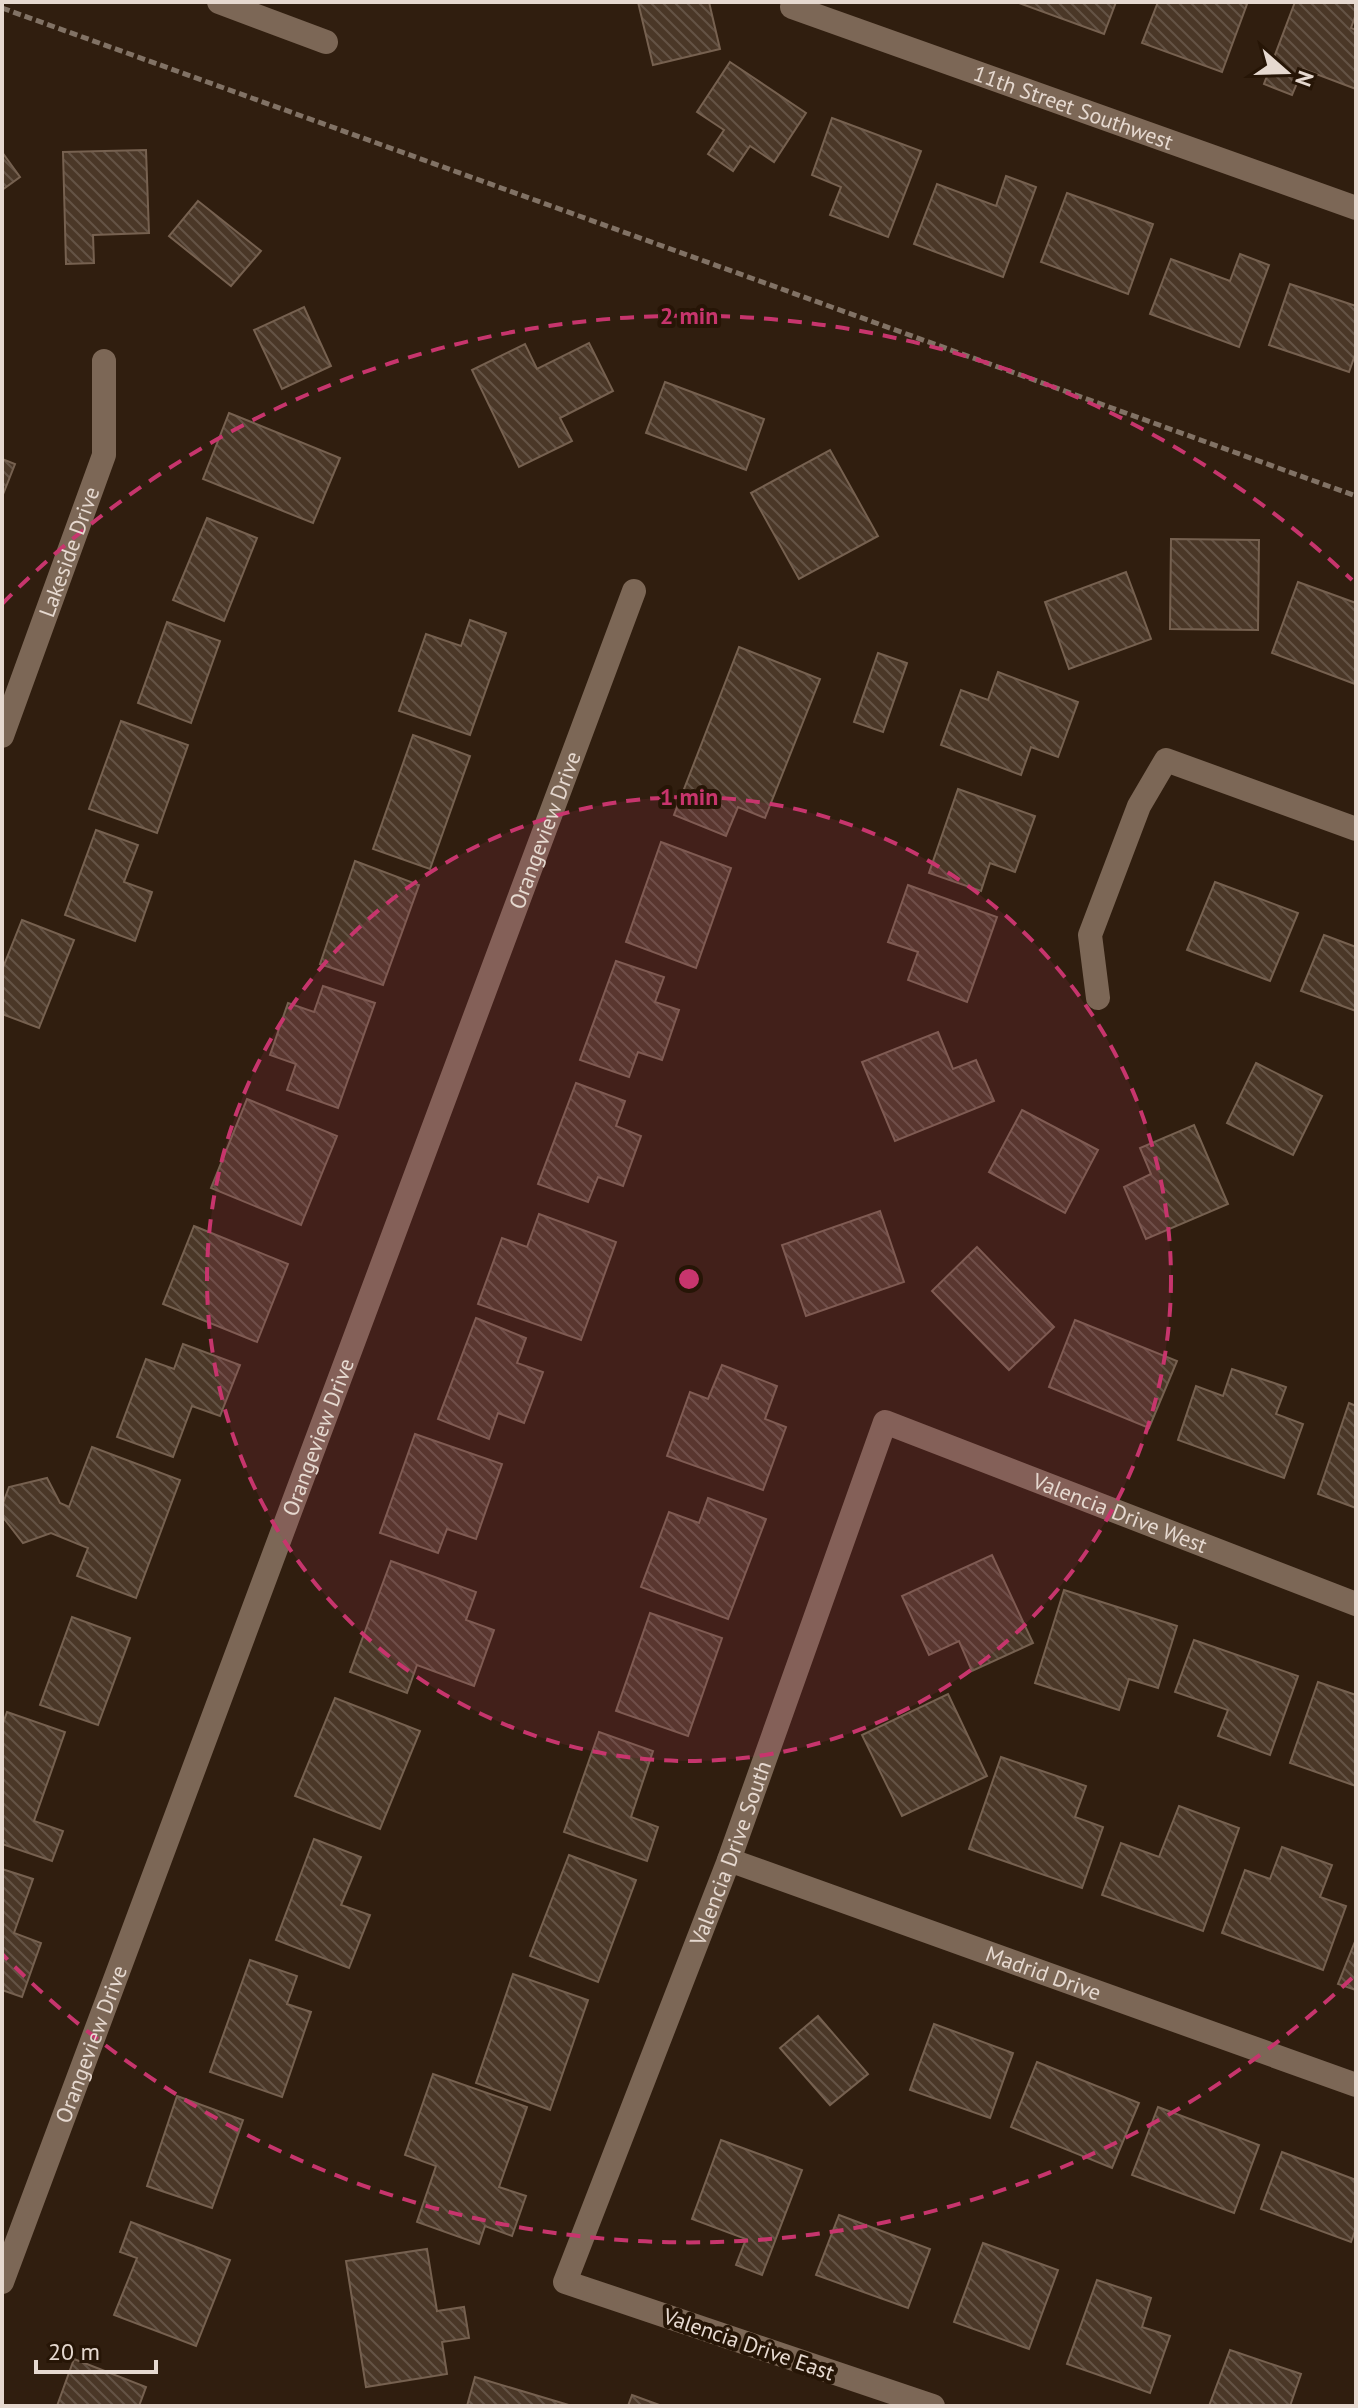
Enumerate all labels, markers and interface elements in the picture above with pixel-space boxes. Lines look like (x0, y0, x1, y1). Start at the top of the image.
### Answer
north arrow (1246, 32, 1326, 112)
street label: 11th Street Southwest (970, 59, 1178, 156)
text: N (1289, 67, 1320, 90)
text: 2 min (660, 300, 718, 331)
street label: Lakeside Drive (32, 483, 105, 621)
street label: Orangeview Drive (502, 747, 587, 913)
text: 1 min (660, 781, 718, 812)
centre of rings (675, 1265, 703, 1293)
street label: Orangeview Drive (276, 1354, 360, 1520)
street label: Valencia Drive West (1028, 1466, 1212, 1559)
street label: Valencia Drive South (683, 1757, 777, 1950)
street label: Madrid Drive (982, 1939, 1105, 2006)
street label: Orangeview Drive (49, 1961, 133, 2127)
street label: Valencia Drive East (659, 2301, 839, 2387)
scale bar (36, 2324, 156, 2374)
text: 20 m (48, 2336, 100, 2367)

